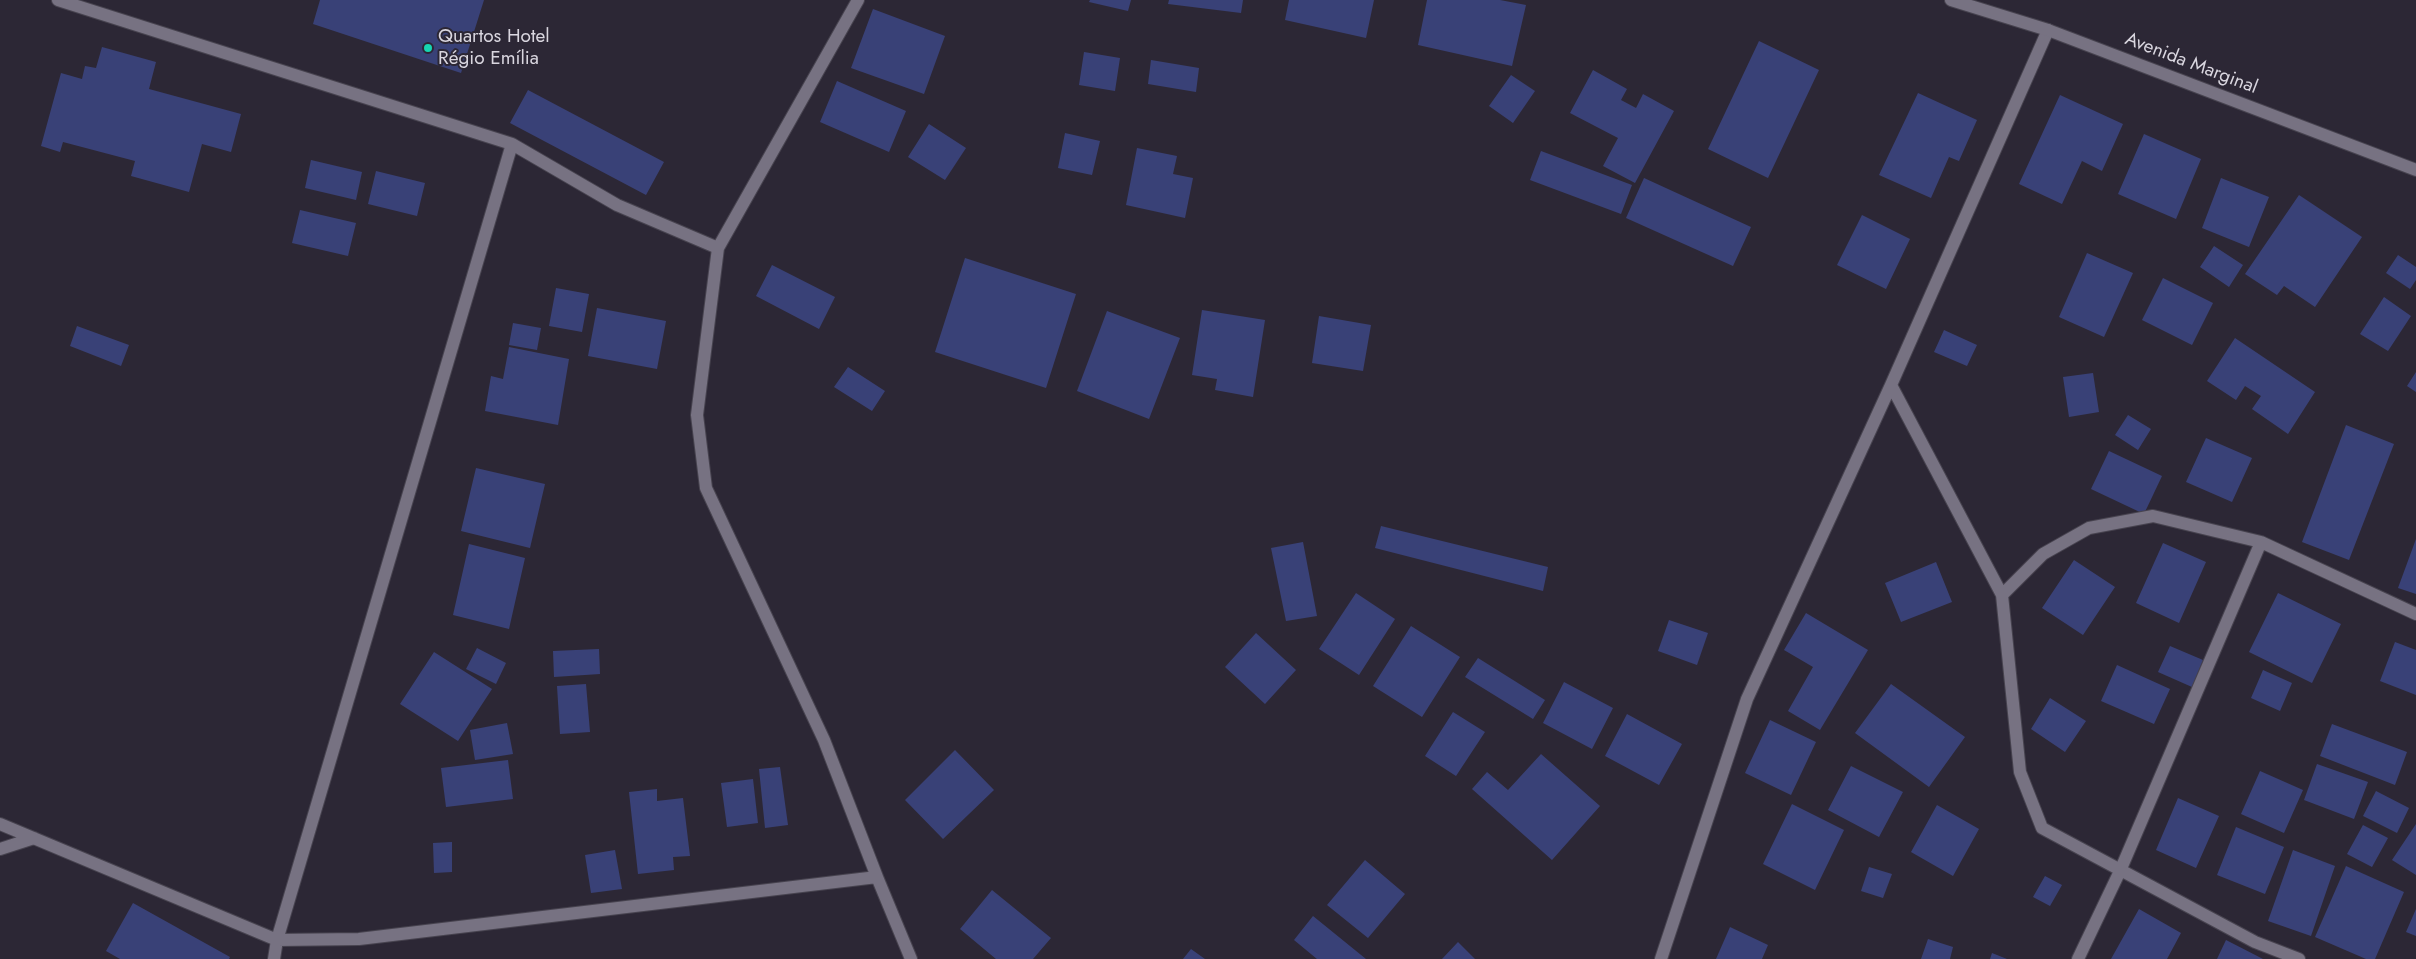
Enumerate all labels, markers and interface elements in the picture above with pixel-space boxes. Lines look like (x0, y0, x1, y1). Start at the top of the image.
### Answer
place label: Quartos Hotel Régio Emília (438, 26, 550, 70)
street label: Avenida Marginal (2122, 28, 2260, 100)
marker: Quartos Hotel Régio Emília (422, 42, 434, 54)

